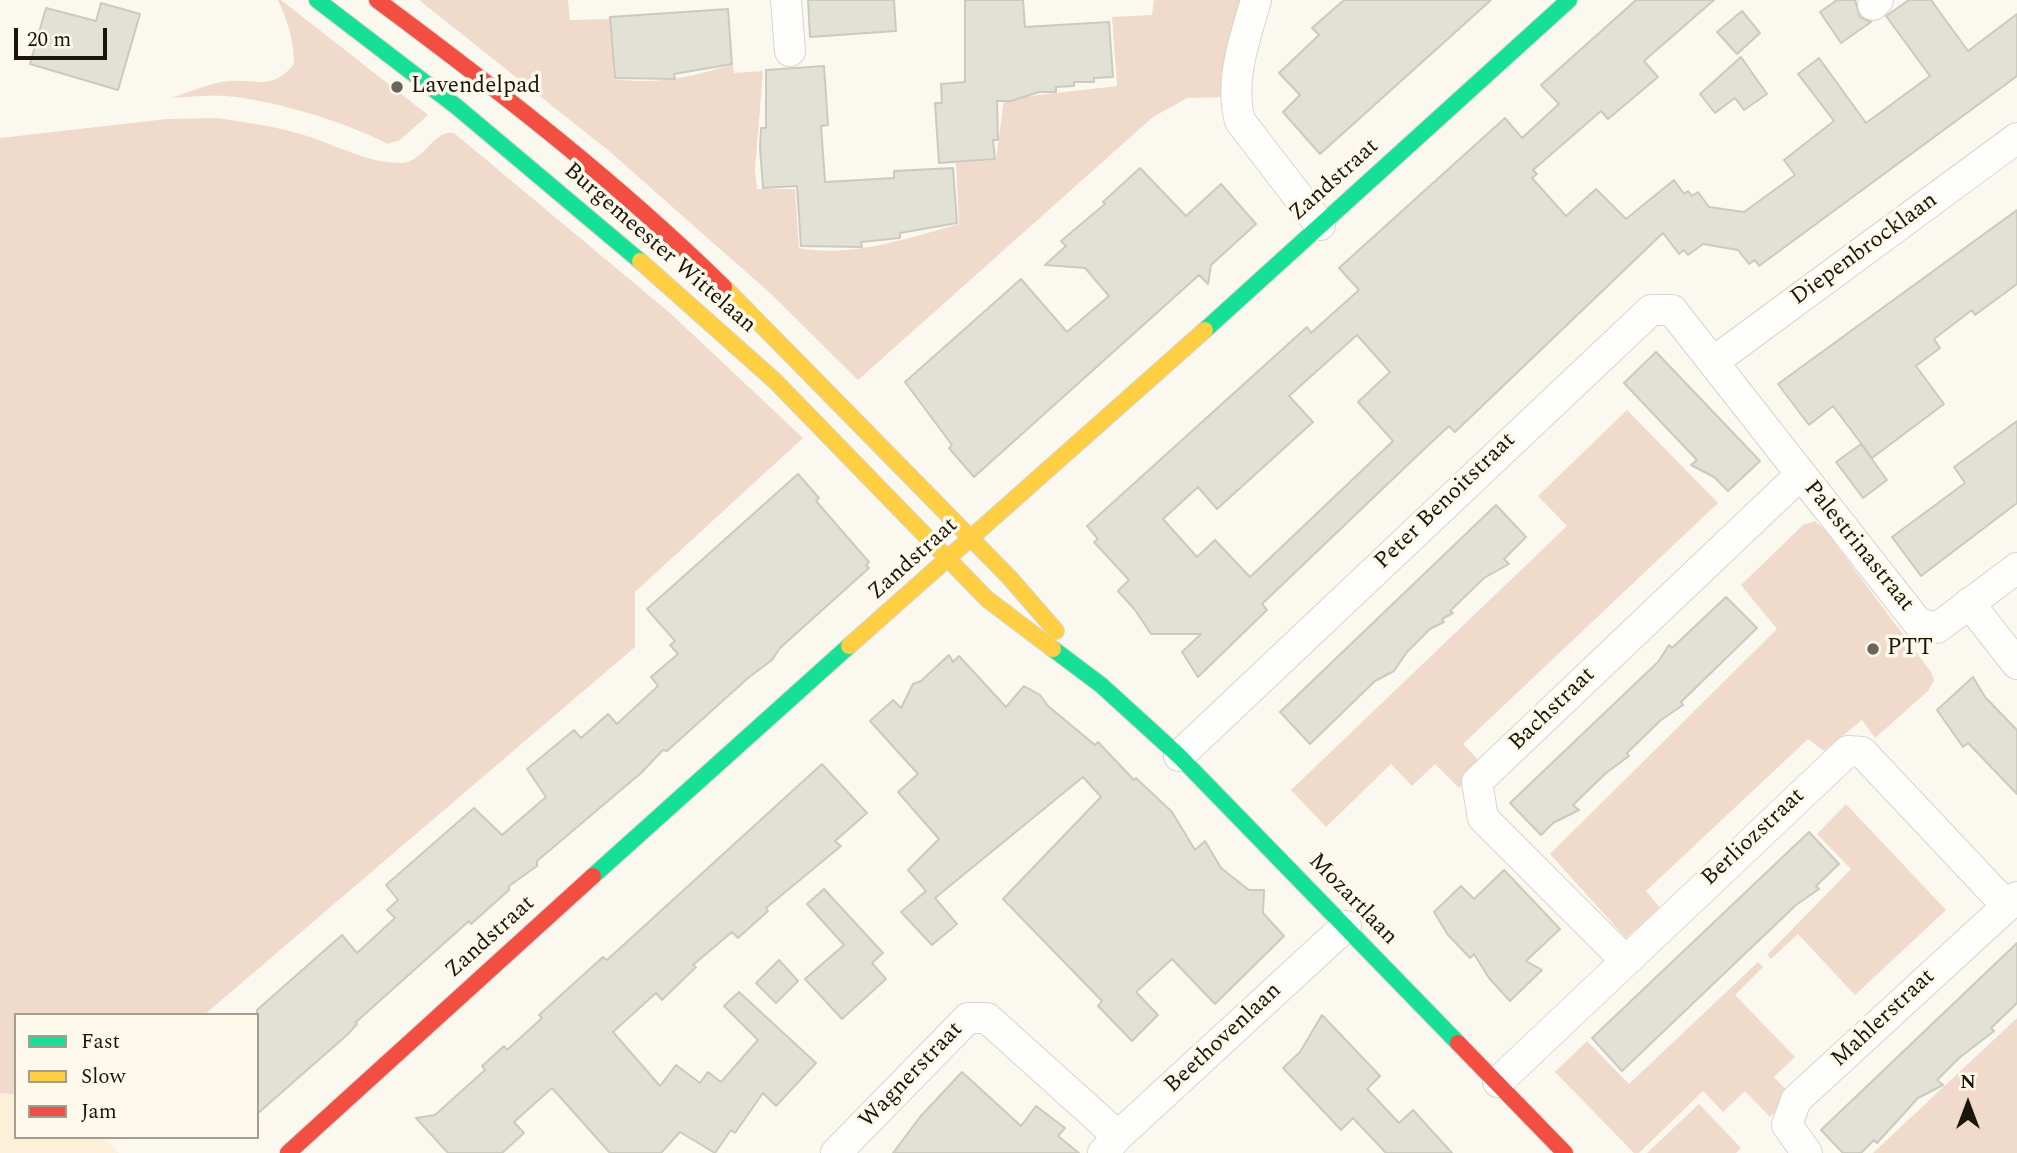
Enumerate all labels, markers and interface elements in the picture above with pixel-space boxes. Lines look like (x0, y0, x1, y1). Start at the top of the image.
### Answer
scale bar (18, 14, 110, 58)
text: 20 m (27, 24, 71, 56)
place label: Lavendelpad (411, 73, 540, 101)
marker: Lavendelpad (389, 79, 405, 95)
street label: Zandstraat (1285, 134, 1385, 228)
street label: Burgemeester Wittelaan (557, 158, 761, 340)
street label: Diepenbrocklaan (1786, 188, 1944, 312)
street label: Peter Benoitstraat (1370, 428, 1522, 576)
street label: Palestrinastraat (1797, 476, 1919, 618)
street label: Zandstraat (864, 513, 964, 607)
place label: PTT (1887, 635, 1933, 663)
marker: PTT (1865, 641, 1881, 657)
street label: Bachstraat (1504, 662, 1602, 758)
street label: Berliozstraat (1697, 783, 1811, 893)
street label: Mozartlaan (1302, 849, 1402, 951)
street label: Zandstraat (441, 891, 541, 985)
street label: Mahlerstraat (1826, 964, 1942, 1074)
street label: Beethovenlaan (1160, 978, 1288, 1100)
legend (14, 1013, 259, 1139)
street label: Wagnerstraat (854, 1017, 970, 1135)
text: Fast (81, 1026, 120, 1058)
text: Slow (81, 1061, 125, 1093)
text: N (1960, 1068, 1976, 1097)
north arrow (1933, 1069, 2003, 1139)
text: Jam (81, 1096, 117, 1128)

